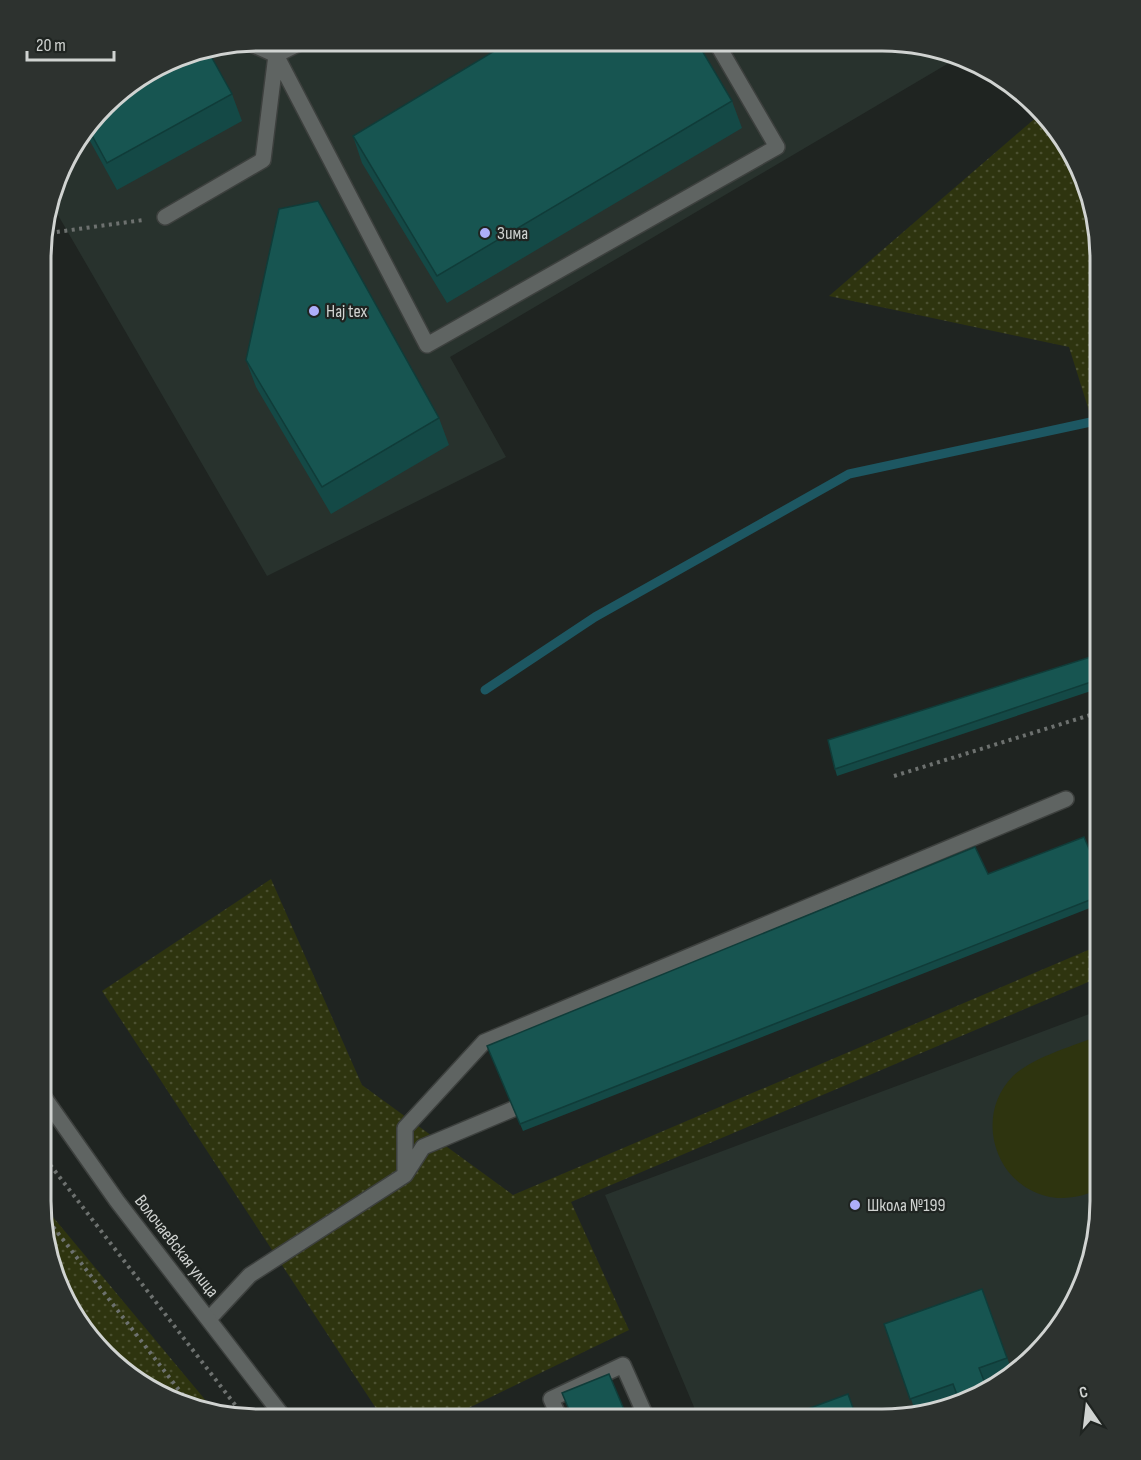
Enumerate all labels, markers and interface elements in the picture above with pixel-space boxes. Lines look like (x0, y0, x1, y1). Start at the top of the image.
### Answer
scale bar (27, 24, 114, 62)
text: 20 m (36, 35, 66, 56)
place label: Зима (497, 223, 528, 244)
marker: Зима (478, 226, 492, 240)
place label: Haj tex (326, 301, 367, 322)
marker: Haj tex (307, 304, 321, 318)
street label: Волочаевская улица (130, 1191, 223, 1302)
place label: Школа №199 (867, 1195, 946, 1216)
marker: Школа №199 (848, 1198, 862, 1212)
north arrow (1057, 1376, 1117, 1436)
text: С (1077, 1383, 1090, 1403)

